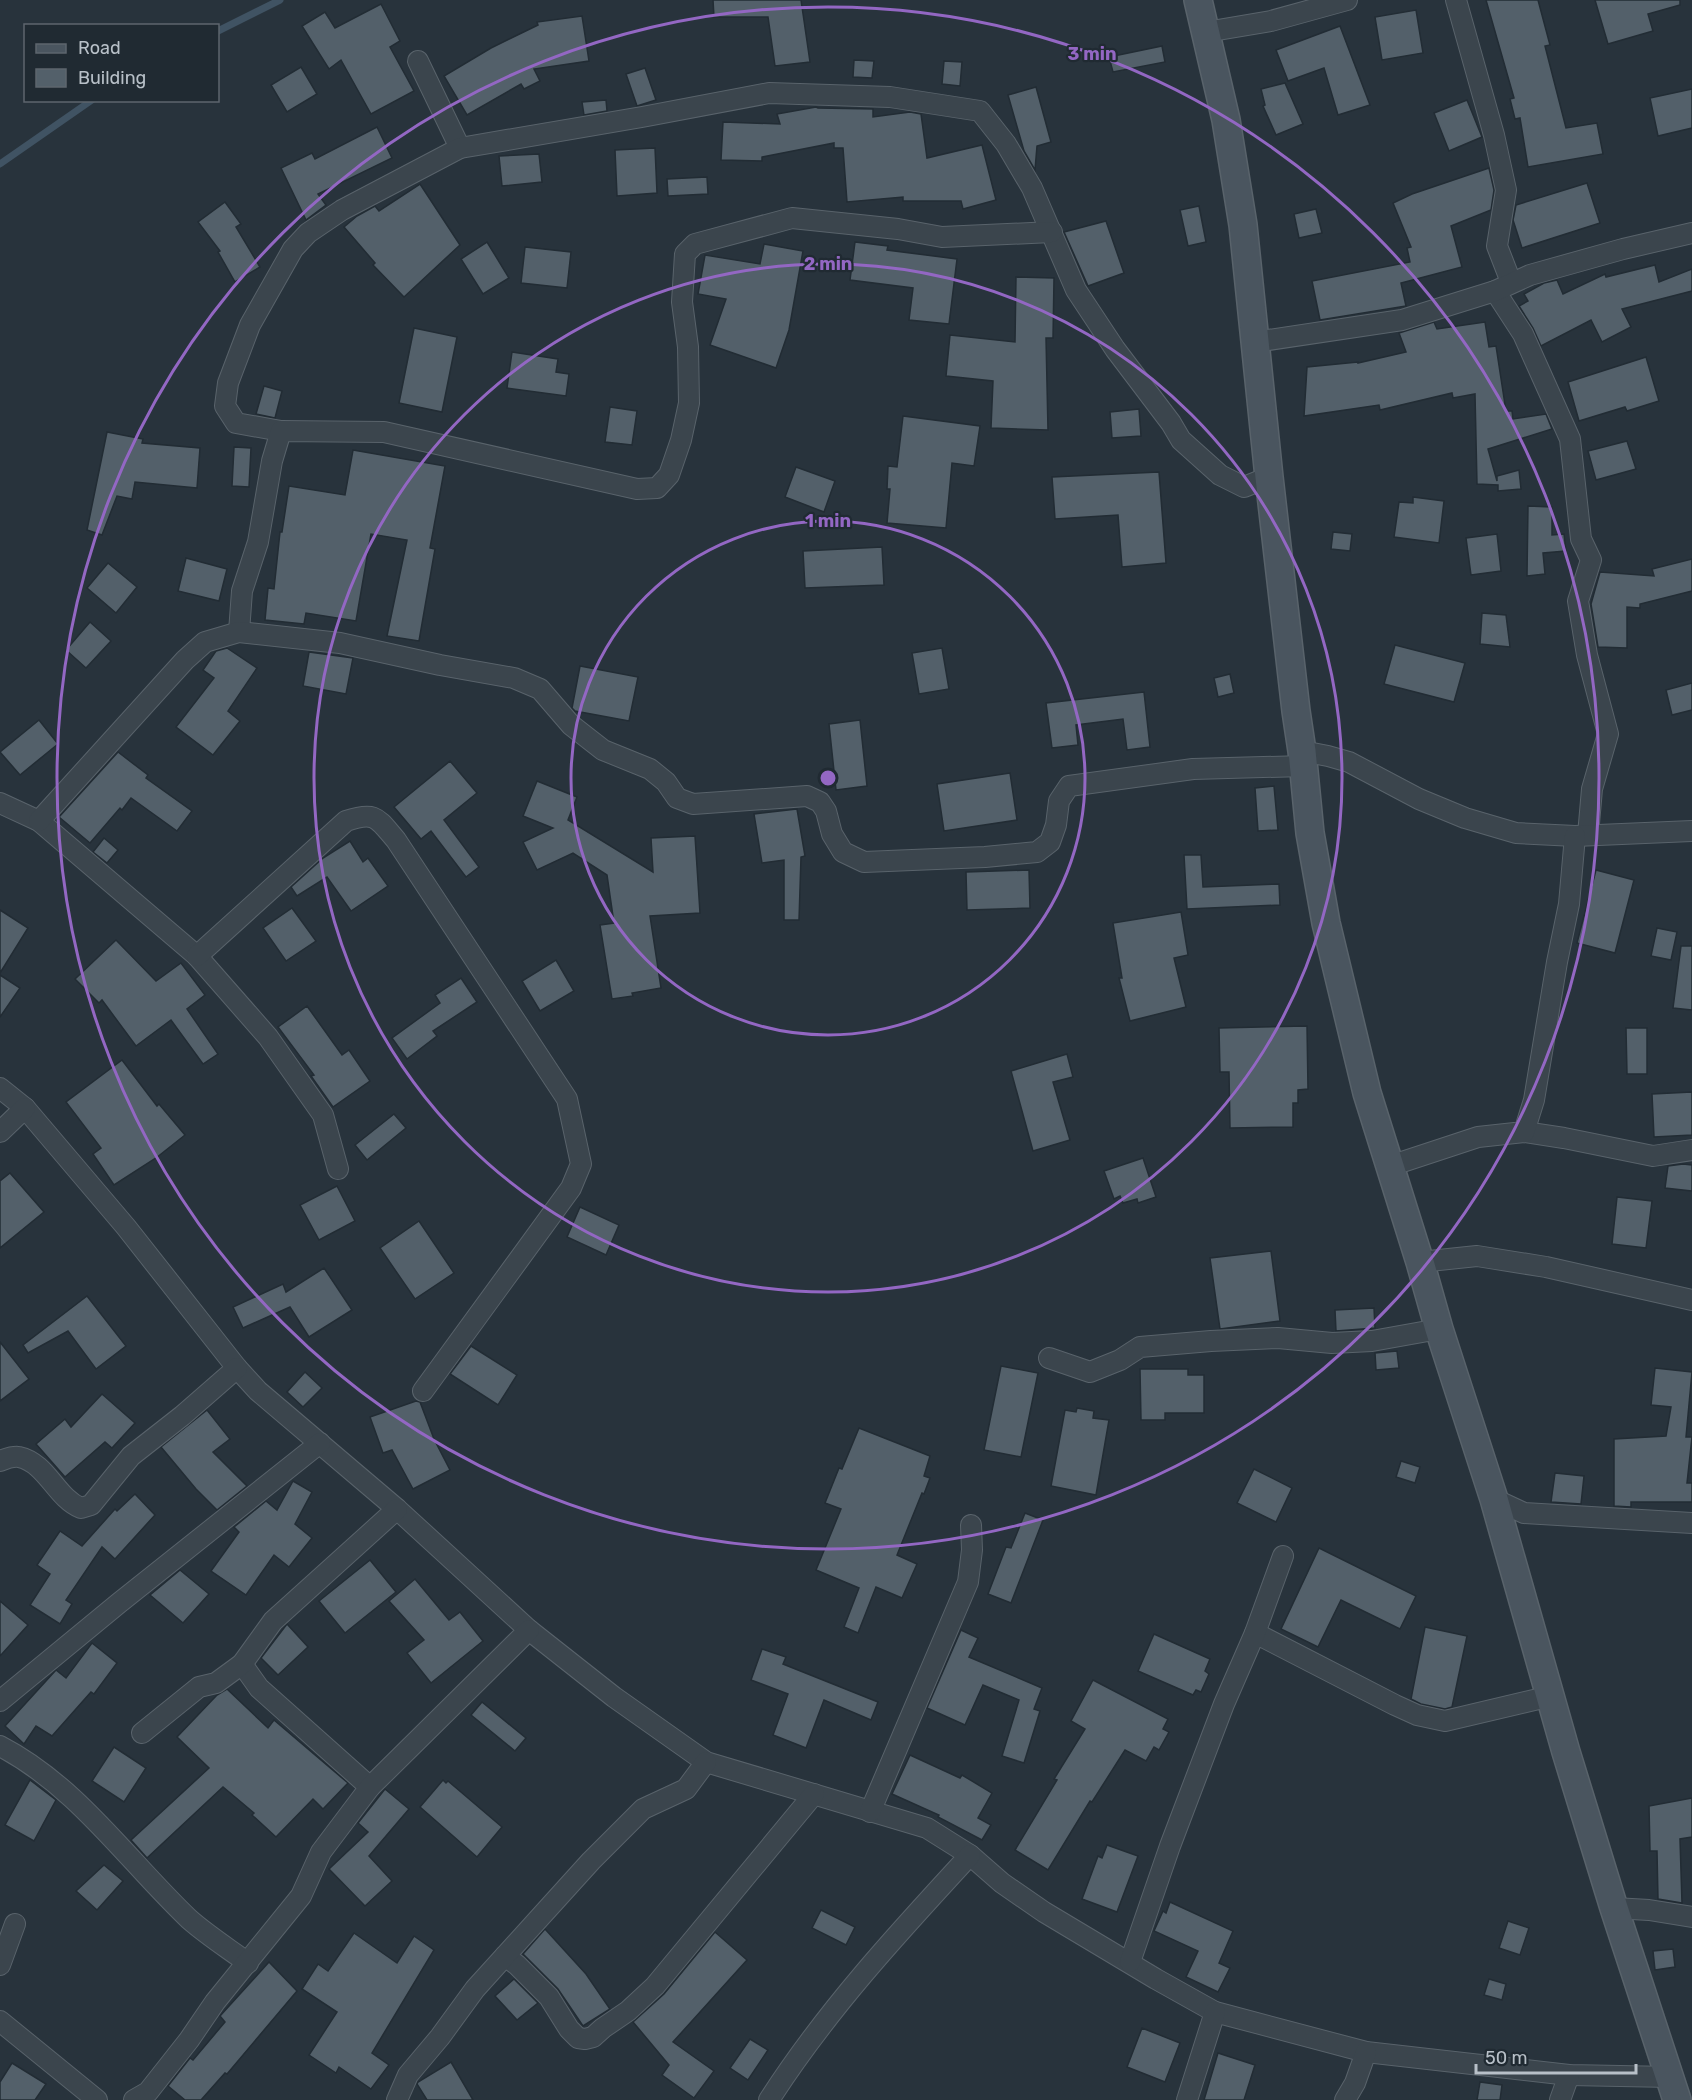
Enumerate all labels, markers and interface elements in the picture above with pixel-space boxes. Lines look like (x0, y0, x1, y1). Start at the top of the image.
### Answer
legend (24, 24, 219, 102)
text: Road (78, 37, 121, 59)
text: 3 min (1068, 43, 1116, 65)
text: Building (78, 67, 146, 89)
text: 2 min (804, 253, 852, 275)
text: 1 min (805, 510, 851, 532)
centre of rings (818, 768, 838, 788)
scale bar (1476, 2037, 1636, 2075)
text: 50 m (1485, 2047, 1528, 2069)

